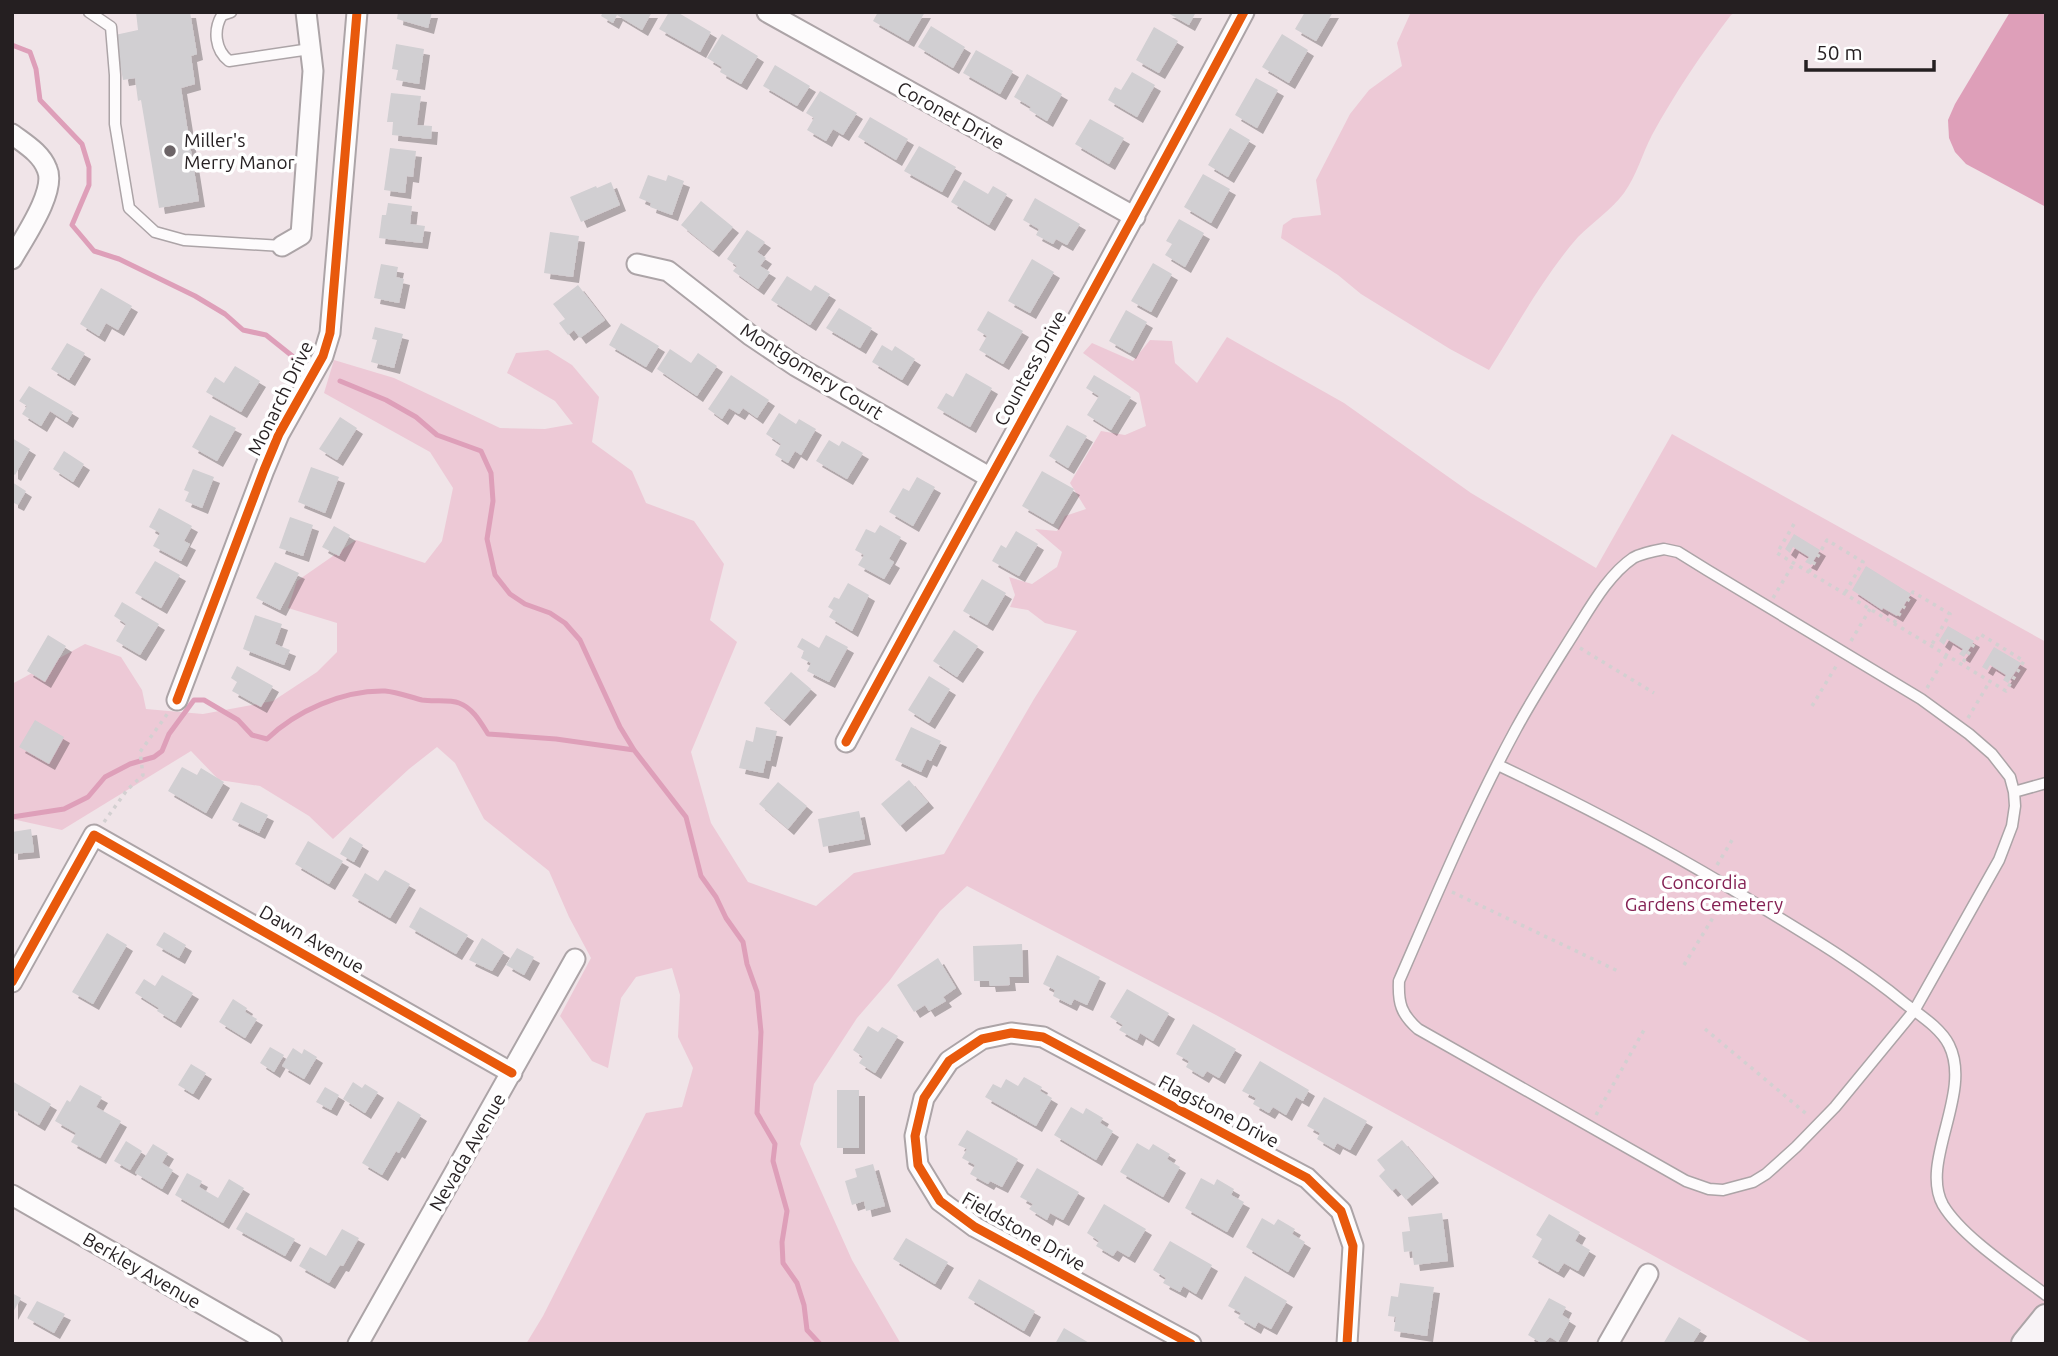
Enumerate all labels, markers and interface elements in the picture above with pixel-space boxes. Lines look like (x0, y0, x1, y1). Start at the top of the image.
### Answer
scale bar (1806, 28, 1934, 72)
text: 50 m (1816, 40, 1863, 64)
street label: Coronet Drive (894, 77, 1008, 153)
place label: Miller's Merry Manor (184, 129, 295, 173)
marker: Miller's Merry Manor (162, 143, 178, 159)
street label: Countess Drive (989, 307, 1071, 429)
street label: Montgomery Court (737, 318, 888, 424)
street label: Monarch Drive (243, 337, 317, 459)
park label: Concordia Gardens Cemetery (1625, 871, 1783, 915)
street label: Dawn Avenue (256, 900, 368, 978)
street label: Flagstone Drive (1155, 1070, 1283, 1152)
street label: Nevada Avenue (424, 1089, 510, 1215)
street label: Fieldstone Drive (958, 1187, 1090, 1275)
street label: Berkley Avenue (79, 1227, 205, 1313)

